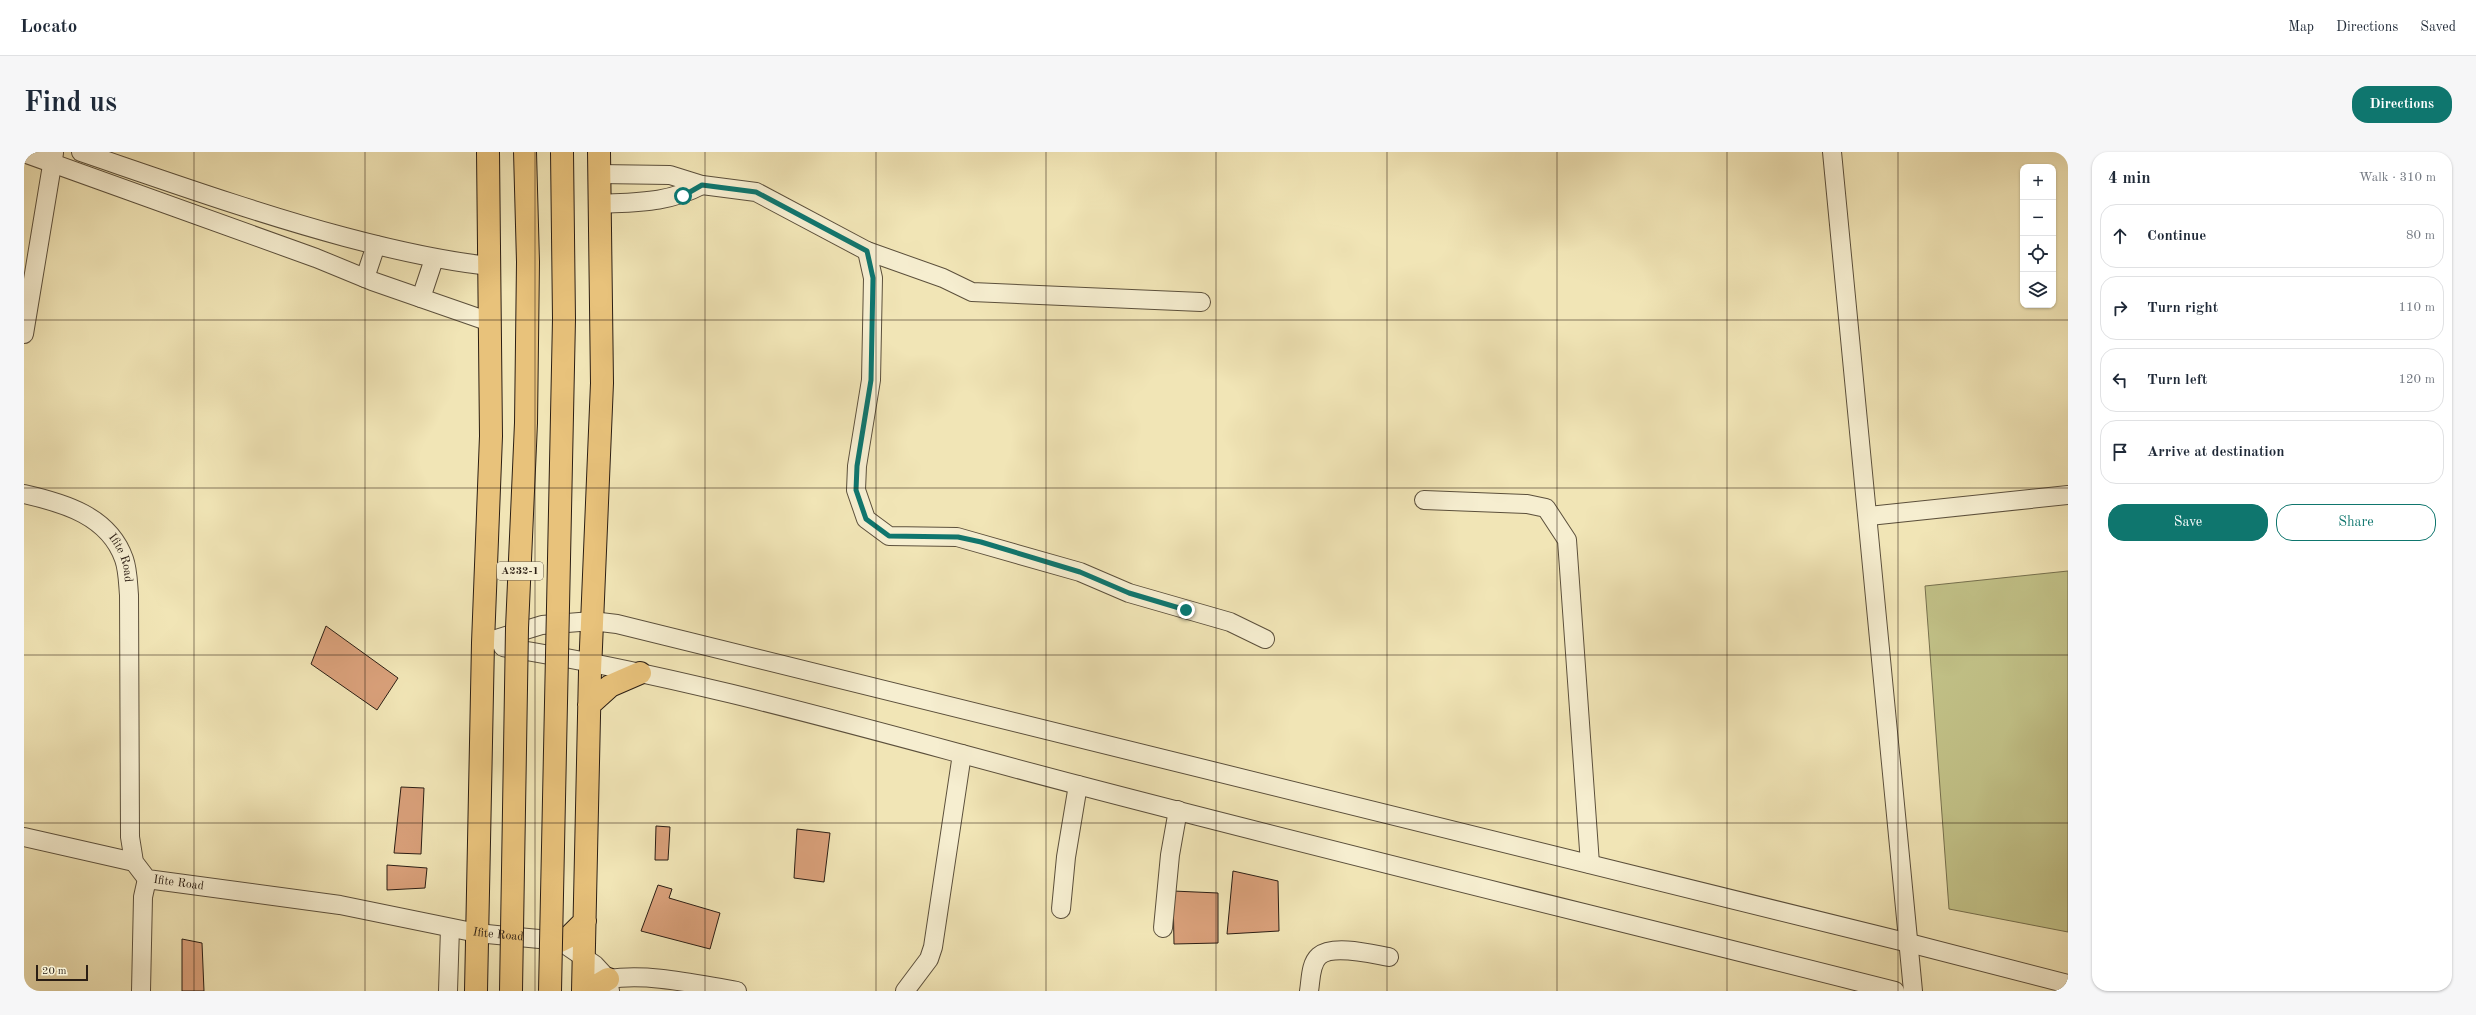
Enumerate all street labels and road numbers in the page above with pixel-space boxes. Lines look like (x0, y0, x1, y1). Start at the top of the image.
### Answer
street label: Ifite Road (106, 531, 134, 583)
road number: A232-1 (497, 562, 543, 580)
street label: Ifite Road (153, 874, 205, 893)
street label: Ifite Road (472, 926, 524, 943)

